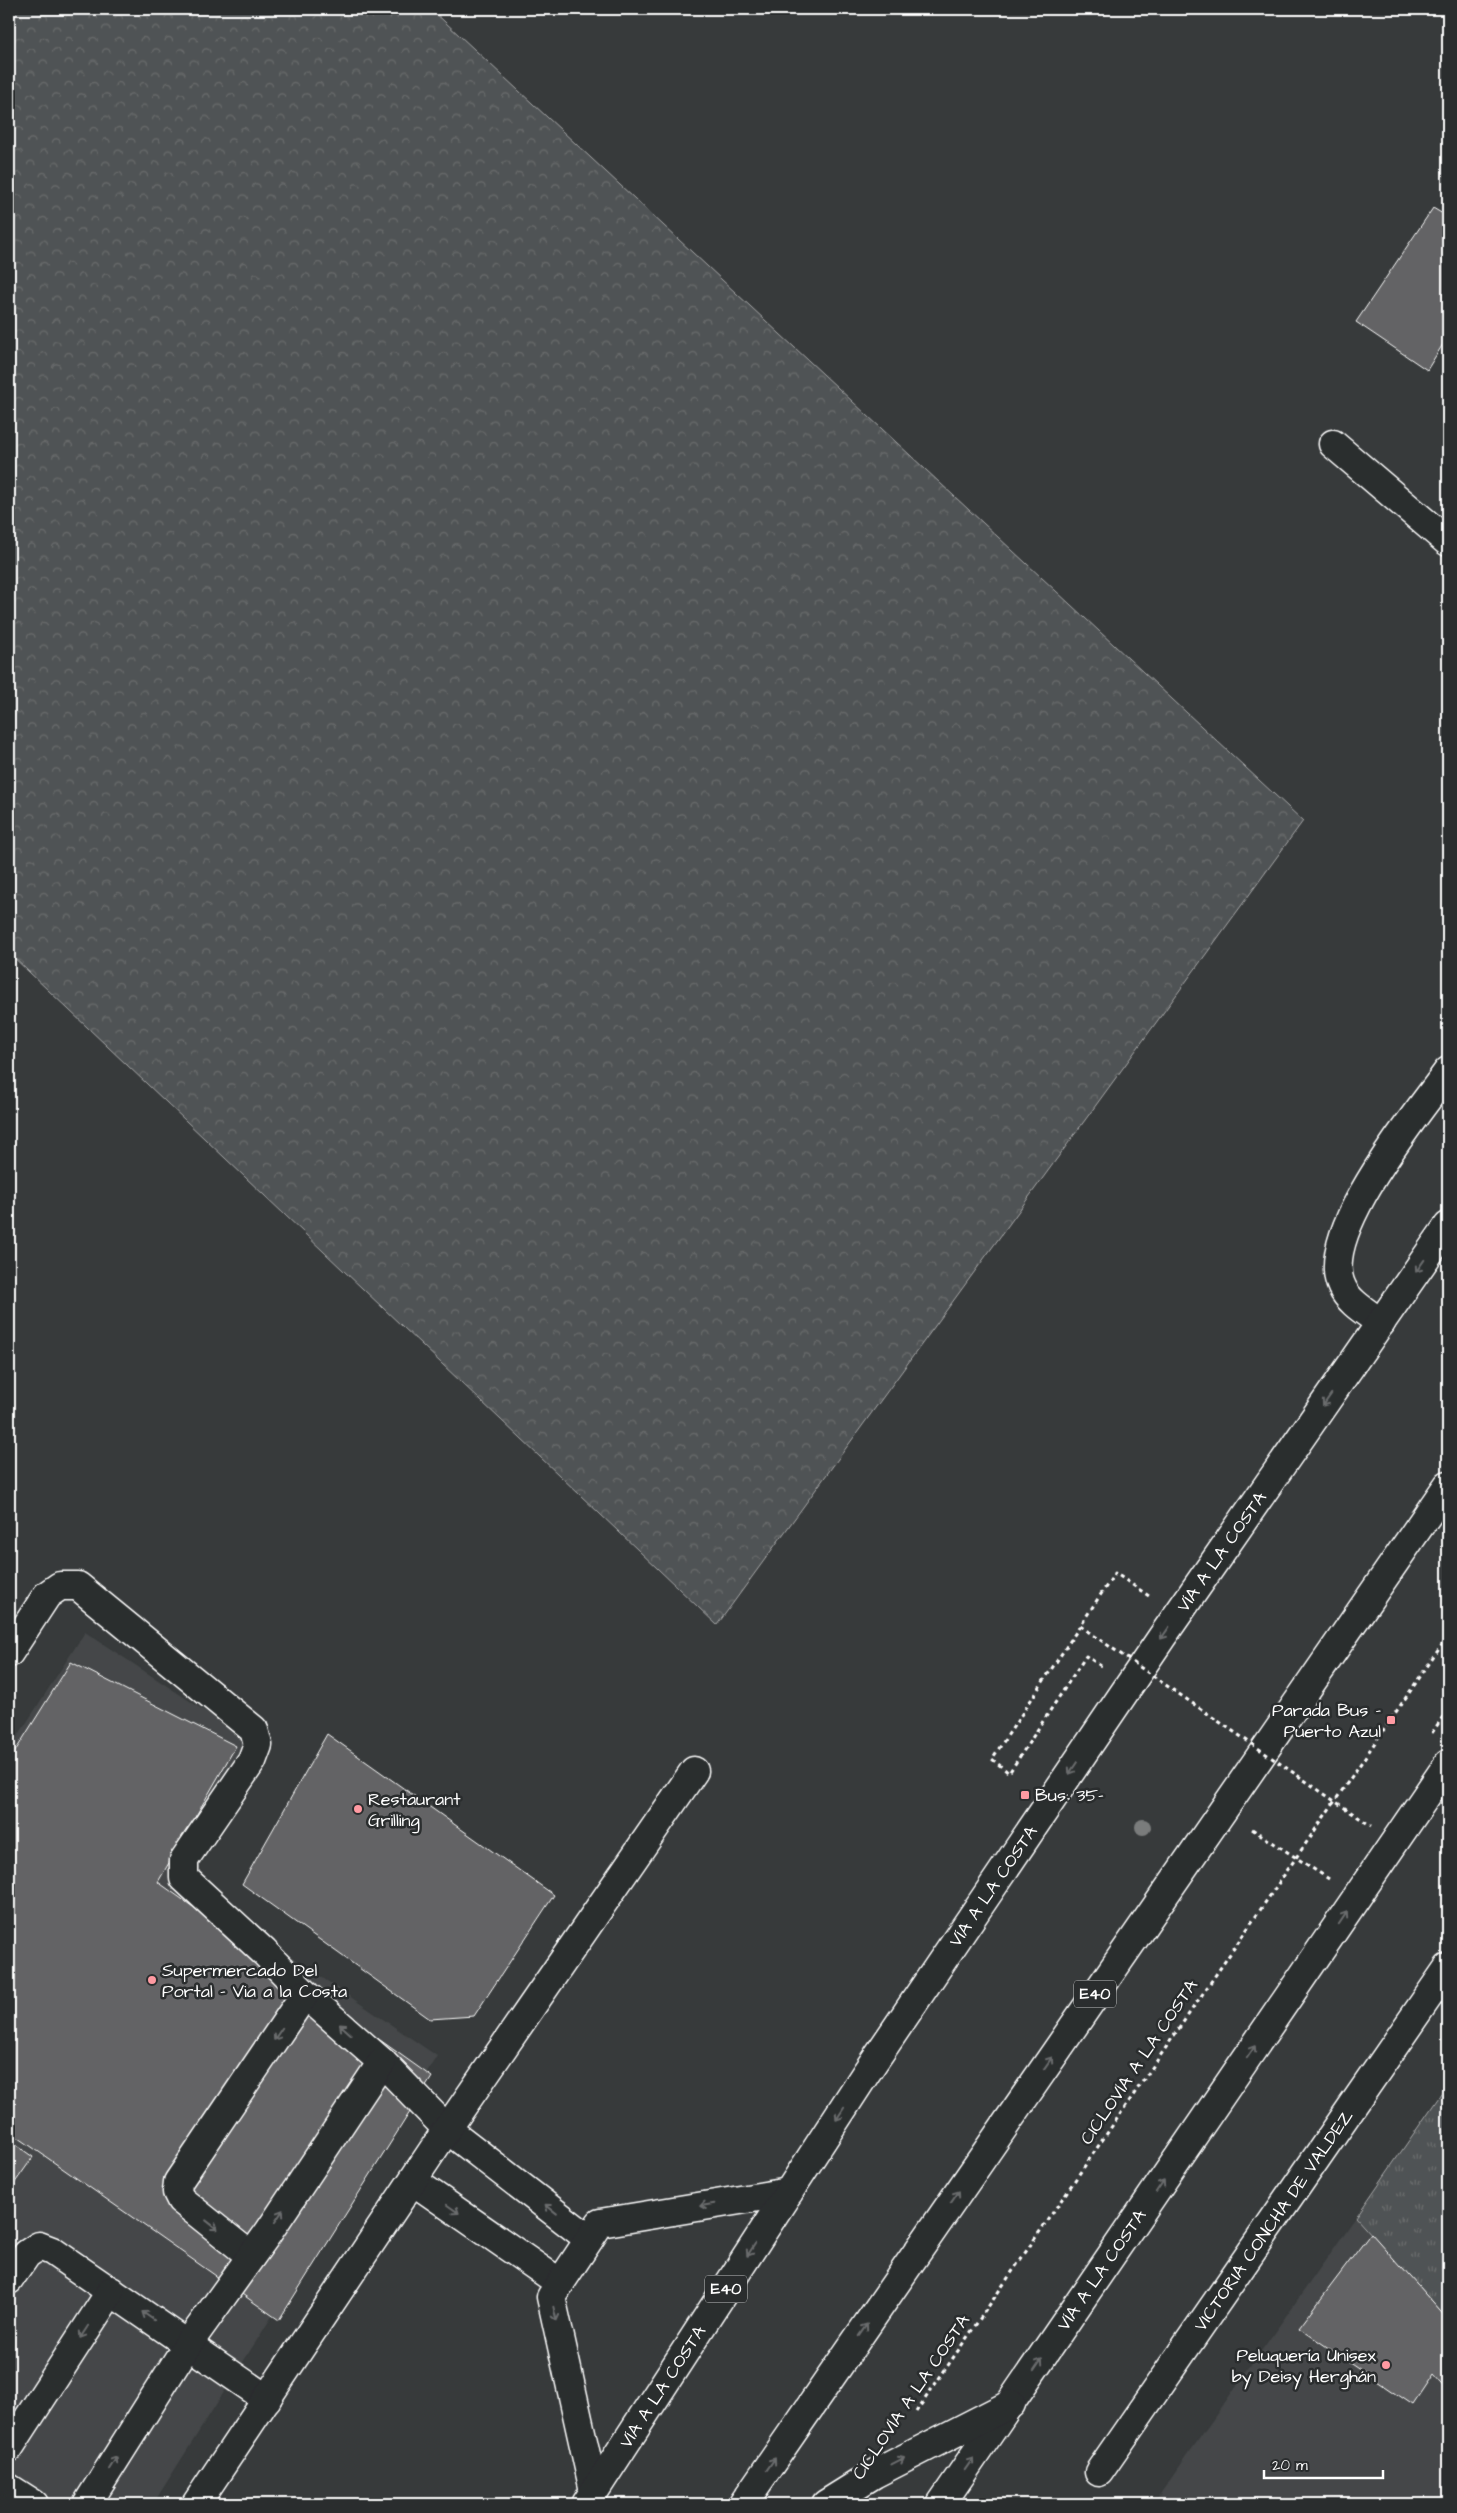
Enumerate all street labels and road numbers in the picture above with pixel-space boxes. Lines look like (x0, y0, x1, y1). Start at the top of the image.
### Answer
street label: VÍA A LA COSTA (1171, 1486, 1272, 1617)
street label: VÍA A LA COSTA (943, 1820, 1043, 1952)
street label: CICLOVÍA A LA COSTA (1074, 1974, 1204, 2150)
road number: E40 (1074, 1980, 1116, 2008)
street label: VICTORIA CONCHA DE VALDEZ (1188, 2105, 1359, 2336)
street label: VÍA A LA COSTA (1051, 2204, 1152, 2335)
road number: E40 (705, 2276, 747, 2302)
street label: CICLOVÍA A LA COSTA (846, 2309, 976, 2485)
street label: VÍA A LA COSTA (613, 2320, 712, 2453)

